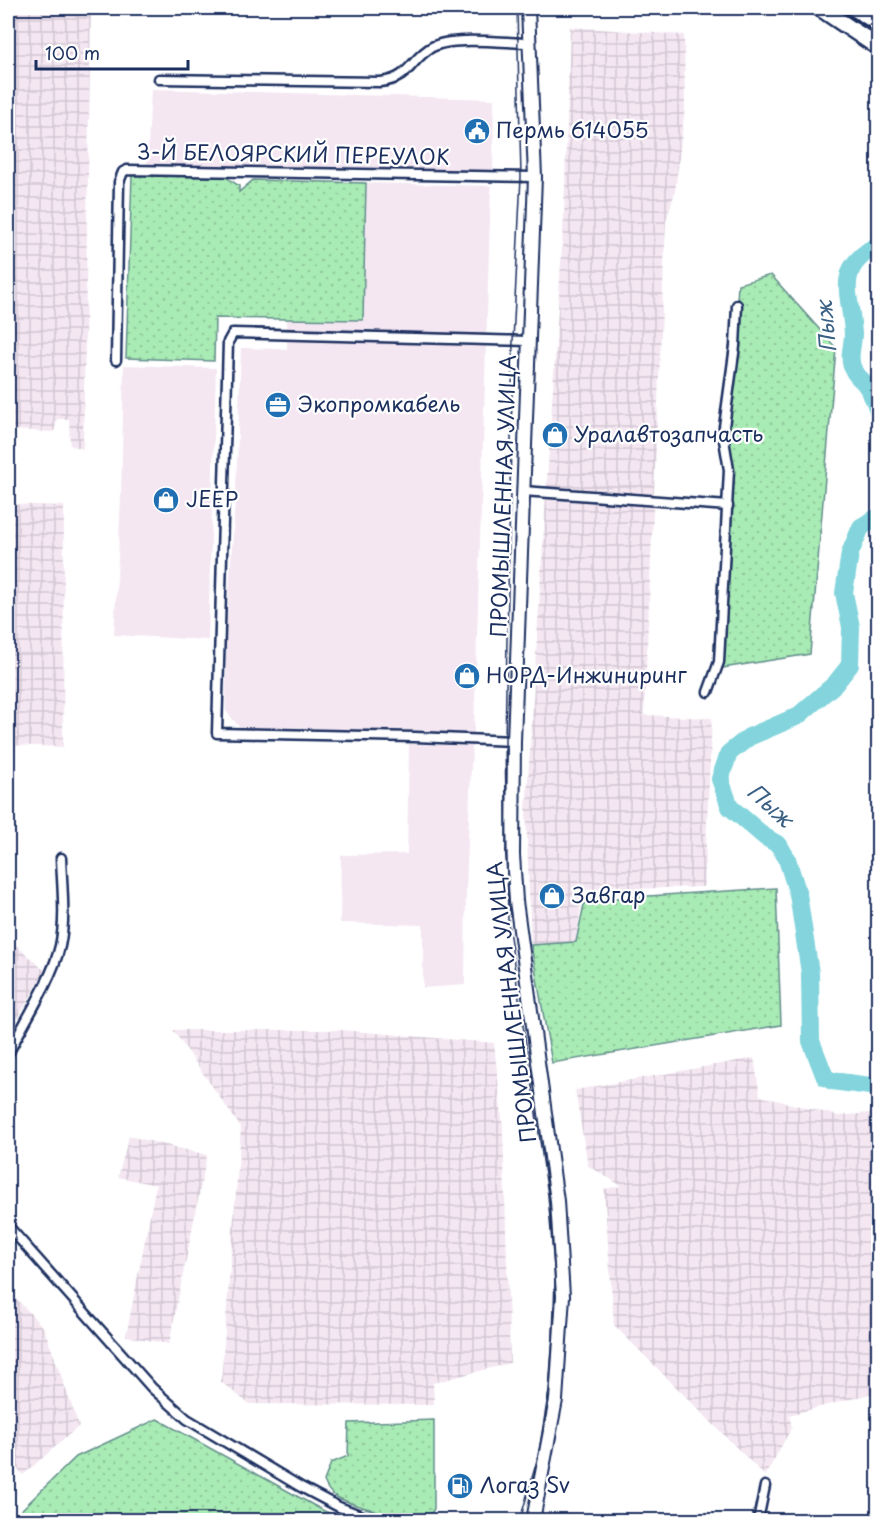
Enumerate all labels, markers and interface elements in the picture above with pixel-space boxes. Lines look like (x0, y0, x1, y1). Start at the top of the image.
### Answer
scale bar (36, 33, 188, 71)
text: 100 m (45, 39, 100, 66)
place label: Пермь 614055 (496, 113, 649, 145)
public building icon: Пермь 614055 (462, 116, 492, 146)
street label: 3-Й БЕЛОЯРСКИЙ ПЕРЕУЛОК (136, 134, 450, 172)
water label: Пыж (806, 297, 843, 354)
street label: ПРОМЫШЛЕННАЯ УЛИЦА (481, 354, 523, 638)
place label: Экопромкабель (298, 387, 460, 419)
office icon: Экопромкабель (263, 390, 293, 420)
place label: Уралавтозапчасть (574, 417, 763, 449)
shop icon: Уралавтозапчасть (540, 420, 570, 450)
place label: JEEP (186, 482, 238, 514)
shop icon: JEEP (151, 485, 181, 515)
place label: НОРД-Инжиниринг (486, 658, 687, 690)
shop icon: НОРД-Инжиниринг (452, 661, 482, 691)
water label: Пыж (741, 774, 803, 835)
street label: ПРОМЫШЛЕННАЯ УЛИЦА (477, 860, 543, 1145)
place label: Завгар (572, 878, 645, 910)
shop icon: Завгар (537, 881, 567, 911)
place label: Логаз Sv (480, 1468, 570, 1500)
fuel station icon: Логаз Sv (445, 1471, 475, 1501)

